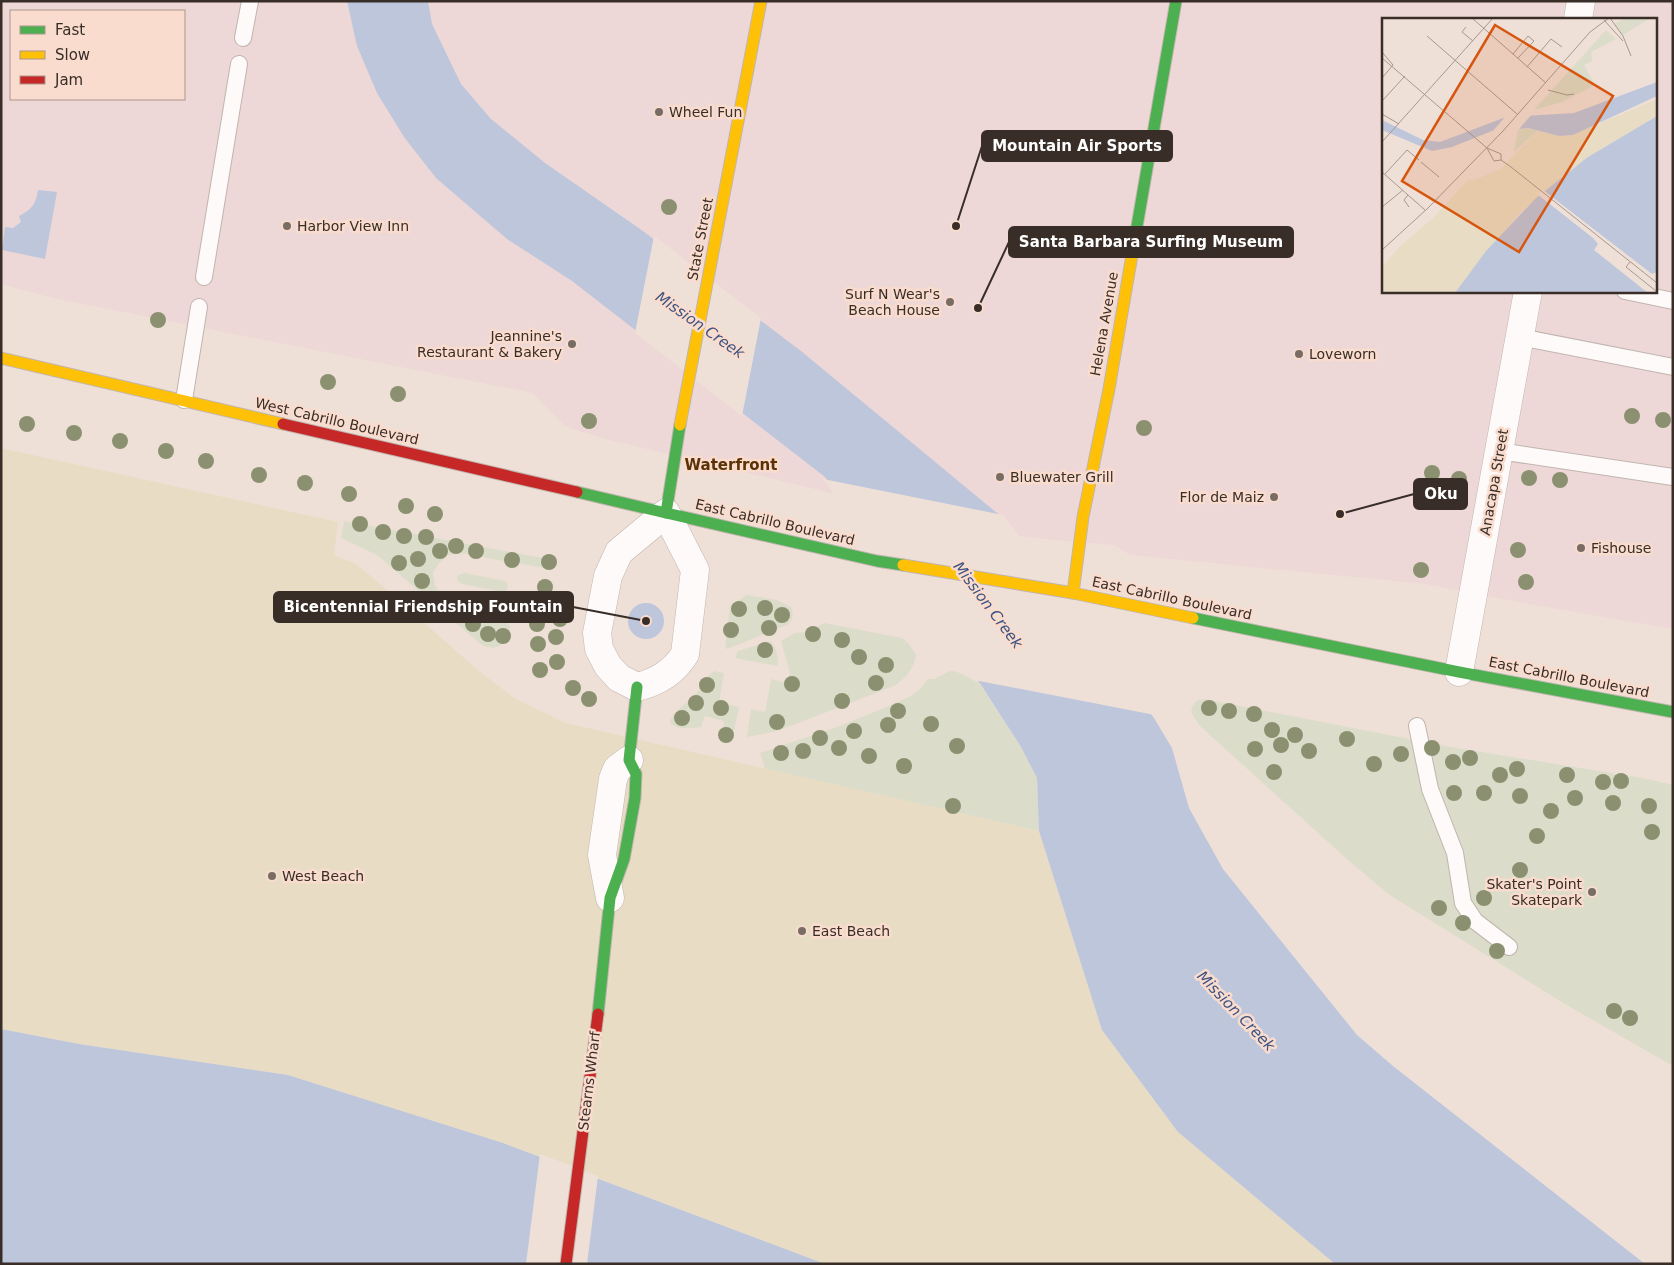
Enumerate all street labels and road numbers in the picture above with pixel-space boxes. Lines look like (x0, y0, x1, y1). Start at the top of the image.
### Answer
street label: State Street (684, 196, 716, 282)
street label: Helena Avenue (1087, 271, 1121, 377)
street label: West Cabrillo Boulevard (254, 394, 420, 448)
street label: Anacapa Street (1477, 427, 1511, 536)
street label: East Cabrillo Boulevard (694, 496, 856, 548)
street label: East Cabrillo Boulevard (1091, 573, 1253, 623)
street label: East Cabrillo Boulevard (1487, 654, 1651, 700)
street label: Stearns Wharf (575, 1030, 603, 1131)

